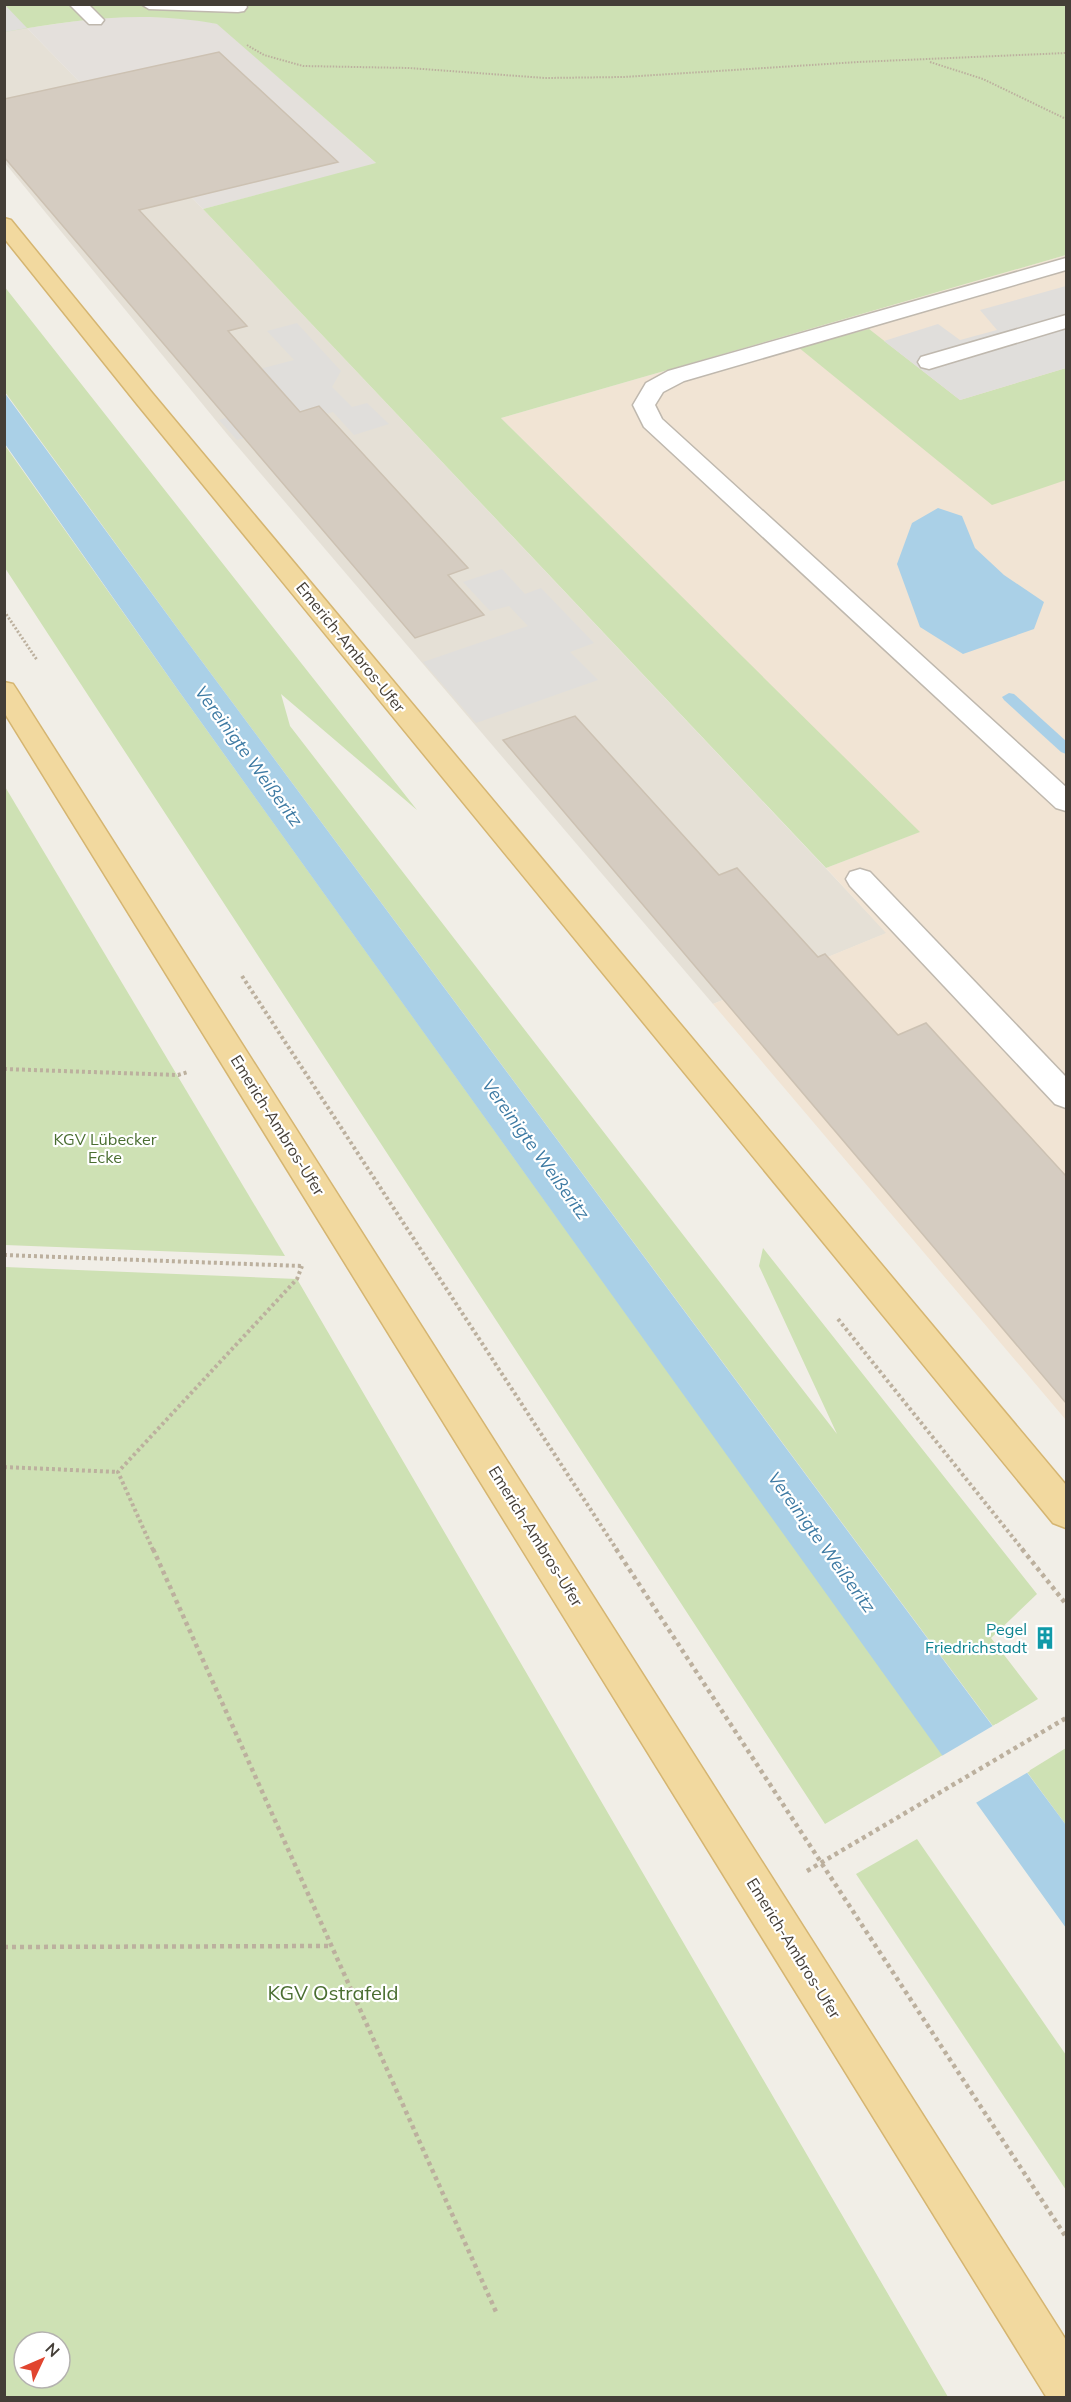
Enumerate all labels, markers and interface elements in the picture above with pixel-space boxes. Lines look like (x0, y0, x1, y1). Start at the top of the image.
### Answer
street label: Emerich-Ambros-Ufer (292, 578, 410, 716)
water label: Vereinigte Weißeritz (190, 681, 308, 832)
street label: Emerich-Ambros-Ufer (227, 1051, 330, 1199)
water label: Vereinigte Weißeritz (477, 1074, 595, 1225)
park label: KGV Lübecker Ecke (53, 1129, 157, 1167)
street label: Emerich-Ambros-Ufer (485, 1462, 588, 1610)
water label: Vereinigte Weißeritz (763, 1467, 881, 1618)
place label: Pegel Friedrichstadt (925, 1619, 1027, 1657)
building icon: Pegel Friedrichstadt (1032, 1625, 1058, 1651)
street label: Emerich-Ambros-Ufer (743, 1874, 846, 2022)
park label: KGV Ostrafeld (267, 1980, 399, 2005)
north arrow (12, 2330, 72, 2390)
text: N (41, 2338, 64, 2361)

